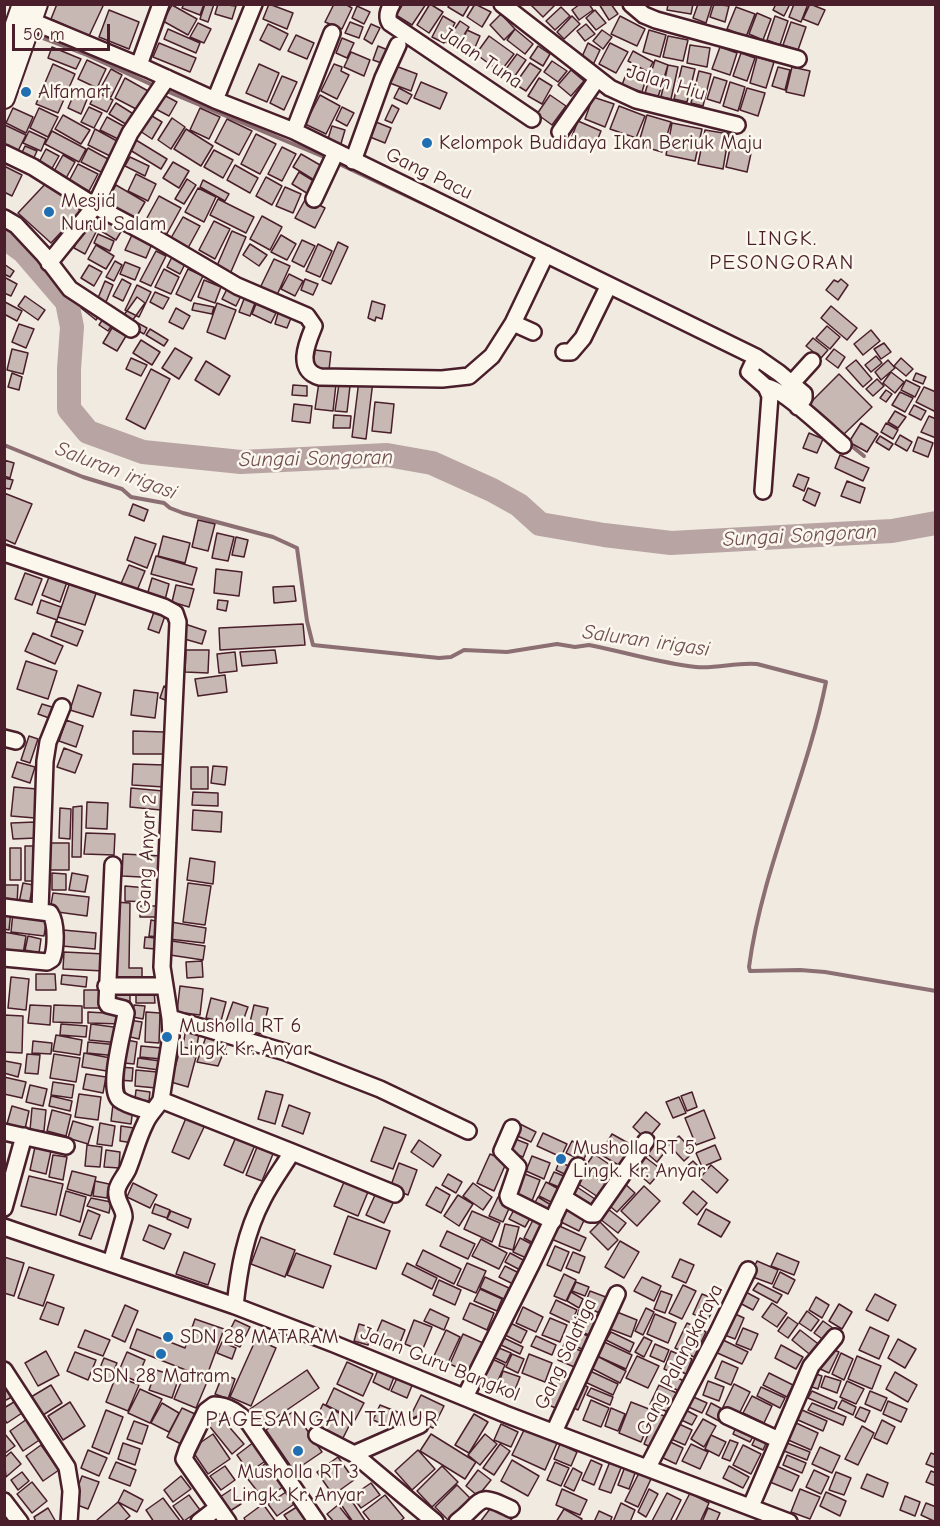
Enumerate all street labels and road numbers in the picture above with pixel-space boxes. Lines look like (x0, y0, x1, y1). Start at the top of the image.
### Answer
street label: Jalan Tuna (435, 22, 527, 94)
street label: Jalan Hiu (624, 60, 708, 106)
street label: Gang Pacu (382, 143, 476, 205)
street label: Gang Anyar 2 (132, 794, 162, 914)
street label: Gang Palangkaraya (632, 1280, 728, 1440)
street label: Gang Salatiga (530, 1294, 602, 1414)
street label: Jalan Guru Bangkol (357, 1321, 523, 1407)

